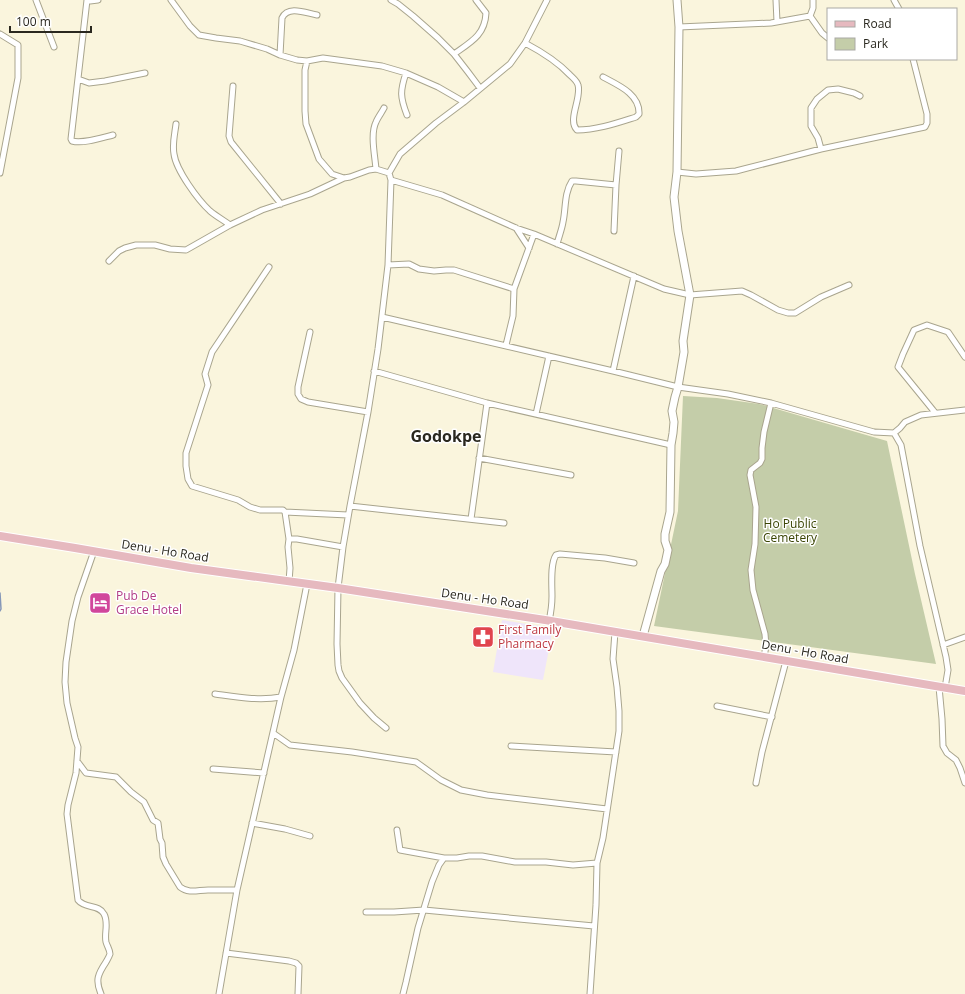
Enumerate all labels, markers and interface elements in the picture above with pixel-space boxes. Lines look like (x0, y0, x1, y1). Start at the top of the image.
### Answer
scale bar (10, 8, 91, 34)
legend (827, 8, 957, 60)
text: 100 m (16, 13, 51, 30)
text: Road (863, 15, 892, 32)
text: Park (863, 35, 889, 52)
district label: Godokpe (410, 425, 482, 447)
park label: Ho Public Cemetery (763, 515, 818, 546)
street label: Denu - Ho Road (120, 535, 210, 566)
street label: Denu - Ho Road (440, 584, 530, 613)
place label: Pub De Grace Hotel (116, 587, 182, 618)
hotel icon: Pub De Grace Hotel (87, 590, 113, 616)
place label: First Family Pharmacy (498, 621, 562, 652)
pharmacy icon: First Family Pharmacy (470, 624, 496, 650)
street label: Denu - Ho Road (760, 635, 850, 668)

